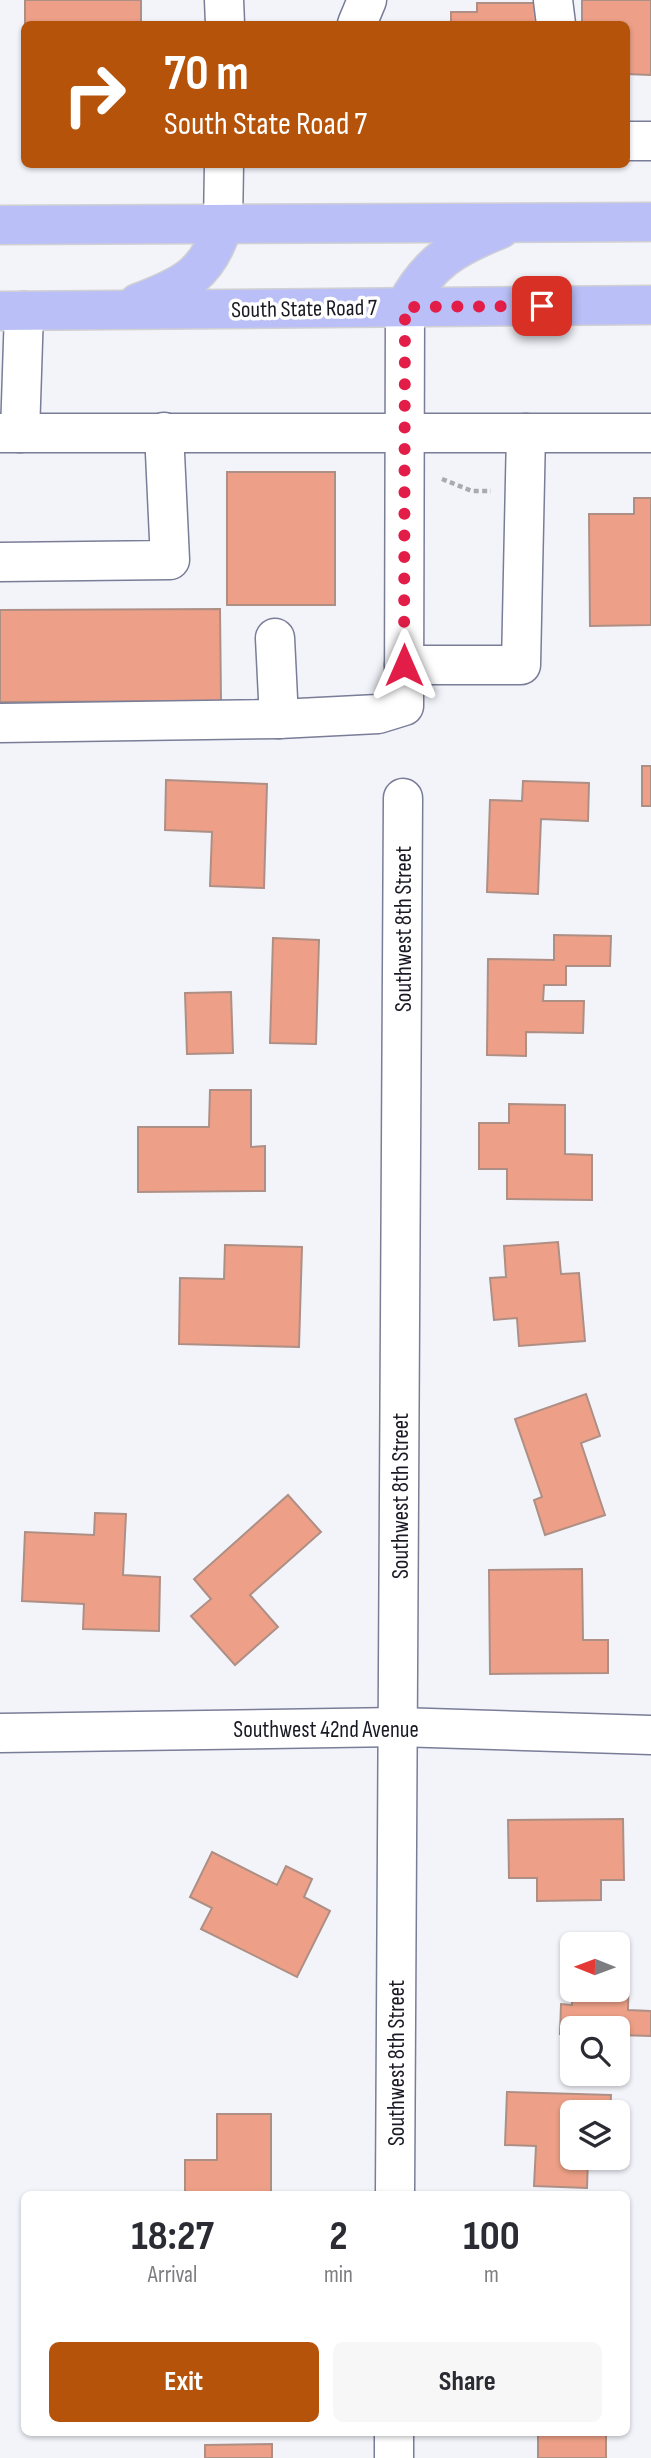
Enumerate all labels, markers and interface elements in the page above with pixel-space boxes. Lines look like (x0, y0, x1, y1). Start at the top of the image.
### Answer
text: 70 m (164, 45, 249, 104)
icon: right (49, 49, 140, 140)
text: South State Road 7 (164, 105, 367, 144)
pin (512, 276, 572, 336)
icon: arrive (523, 287, 561, 325)
street label: South State Road 7 (231, 294, 377, 324)
position arrow (367, 628, 441, 702)
street label: Southwest 8th Street (390, 846, 418, 1012)
street label: Southwest 8th Street (387, 1413, 415, 1579)
street label: Southwest 42nd Avenue (233, 1716, 419, 1744)
north arrow (560, 1932, 630, 2002)
map controls (560, 1932, 630, 2170)
street label: Southwest 8th Street (383, 1980, 411, 2146)
button: search (560, 2016, 630, 2086)
button: layers (560, 2100, 630, 2170)
text: 18:27 (131, 2211, 214, 2262)
text: 2 (329, 2211, 348, 2262)
text: 100 (463, 2211, 520, 2262)
text: Arrival (148, 2261, 197, 2289)
text: min (324, 2261, 353, 2289)
text: m (484, 2261, 499, 2289)
button: Exit (49, 2342, 319, 2422)
button: Share (333, 2342, 602, 2422)

